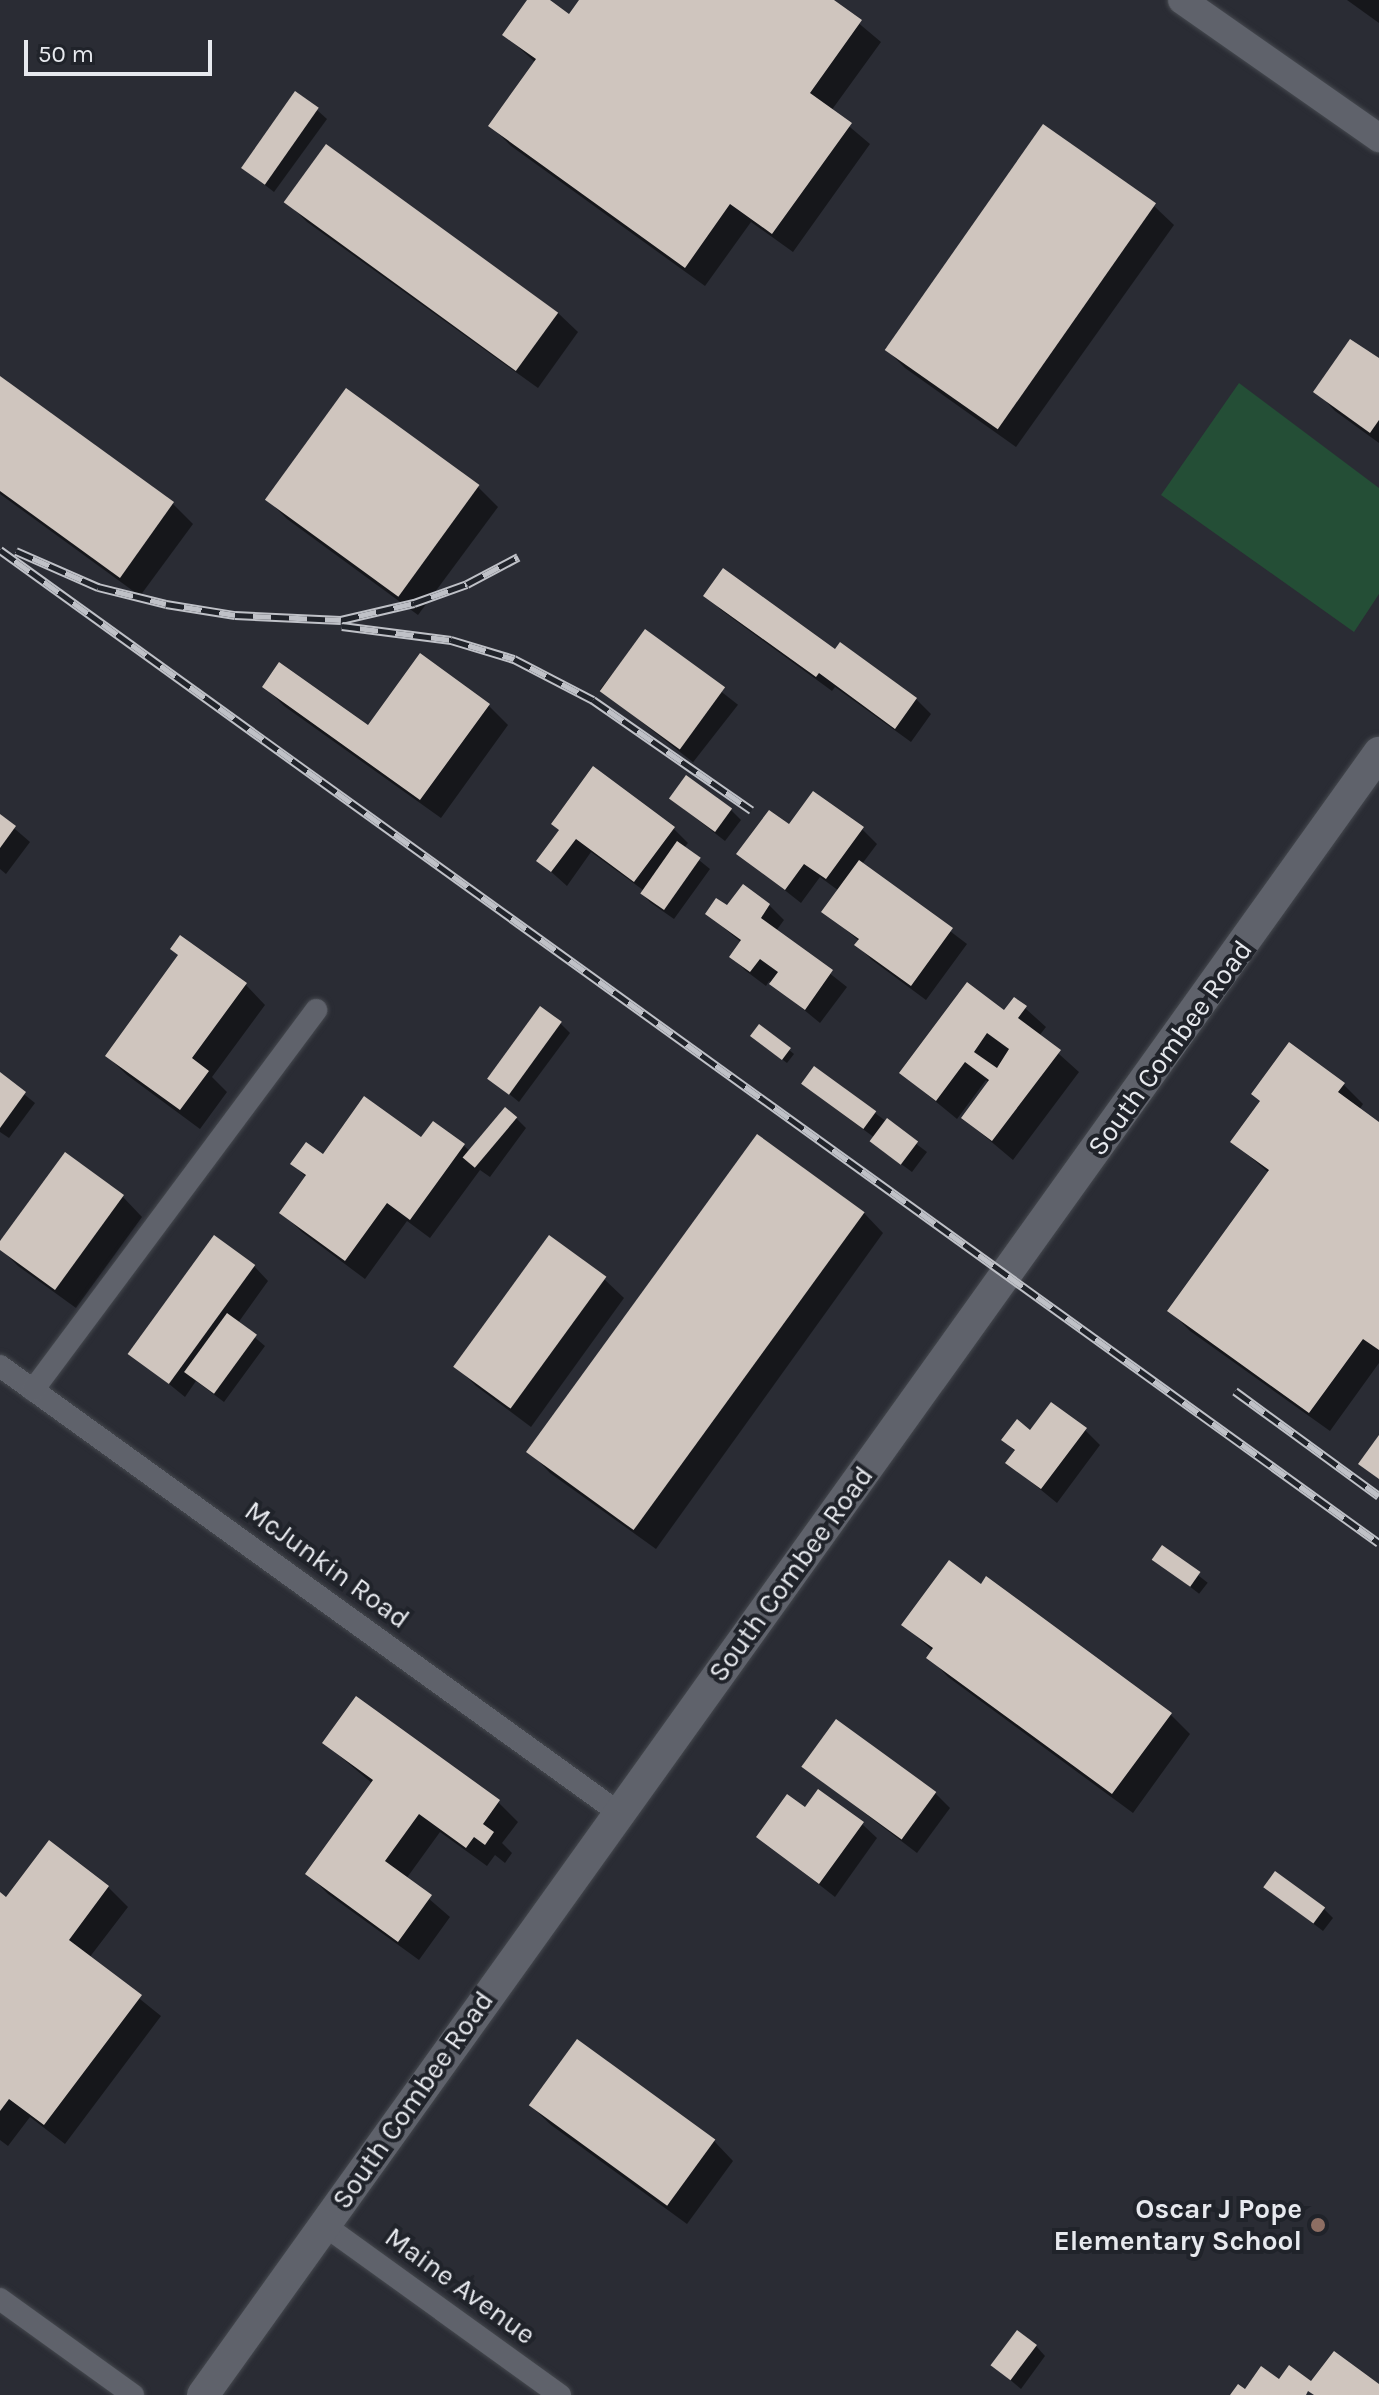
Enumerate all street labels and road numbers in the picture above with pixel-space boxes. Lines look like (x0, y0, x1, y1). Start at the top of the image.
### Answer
street label: South Combee Road (1080, 934, 1260, 1162)
street label: South Combee Road (701, 1460, 881, 1688)
street label: McJunkin Road (238, 1494, 416, 1636)
street label: South Combee Road (325, 1985, 501, 2215)
street label: Maine Avenue (378, 2220, 542, 2352)

